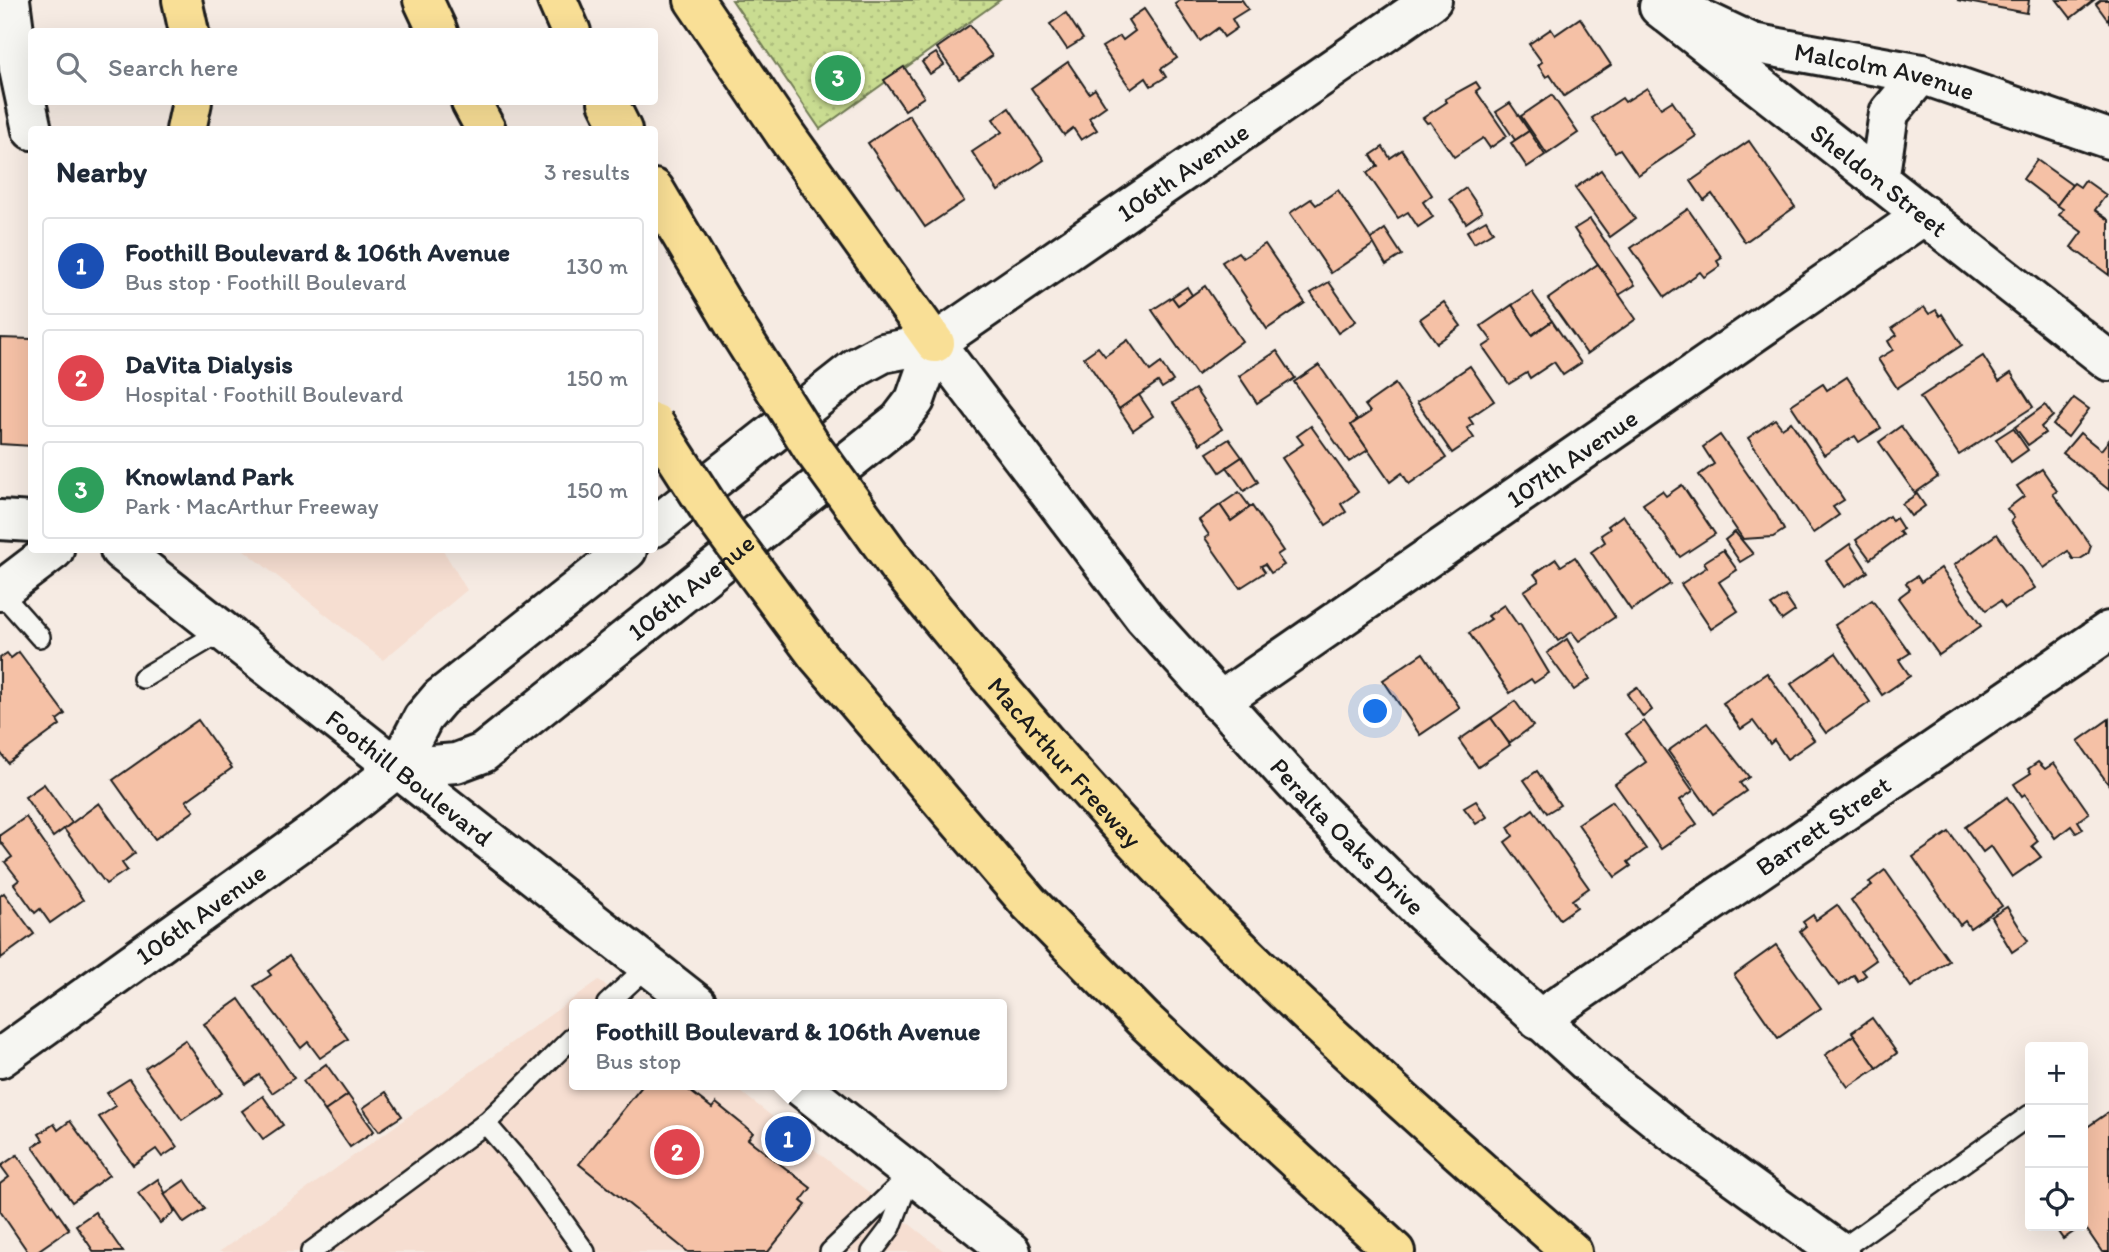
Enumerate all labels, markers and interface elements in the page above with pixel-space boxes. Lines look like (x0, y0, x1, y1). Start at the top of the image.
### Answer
search box (28, 28, 658, 105)
street label: Malcolm Avenue (1792, 35, 1979, 107)
icon: search (52, 48, 90, 86)
text: Search here (108, 51, 238, 83)
pin: 3 (815, 52, 861, 104)
street label: 106th Avenue (1111, 115, 1255, 229)
street label: Sheldon Street (1804, 116, 1954, 244)
text: Nearby (56, 153, 147, 190)
text: 3 results (544, 158, 630, 186)
text: Foothill Boulevard & 106th Avenue (125, 236, 510, 268)
text: 1 (76, 252, 86, 280)
text: 130 m (566, 252, 628, 280)
text: Bus stop · Foothill Boulevard (125, 268, 406, 296)
text: DaVita Dialysis (125, 348, 293, 380)
text: 2 (75, 364, 87, 392)
text: 150 m (567, 364, 628, 392)
text: Hospital · Foothill Boulevard (125, 380, 403, 408)
street label: 107th Avenue (1500, 402, 1644, 515)
text: Knowland Park (125, 460, 294, 492)
text: 3 (75, 476, 87, 504)
text: 150 m (567, 476, 628, 504)
text: Park · MacArthur Freeway (125, 492, 379, 520)
street label: 106th Avenue (621, 527, 761, 647)
street label: MacArthur Freeway (981, 670, 1149, 854)
your location (1358, 694, 1392, 728)
street label: Foothill Boulevard (319, 702, 499, 853)
street label: Peralta Oaks Drive (1263, 751, 1432, 922)
street label: Barrett Street (1749, 768, 1897, 883)
street label: 106th Avenue (129, 856, 272, 972)
popup (569, 999, 1007, 1090)
text: Foothill Boulevard & 106th Avenue (595, 1015, 981, 1047)
map controls (2025, 1042, 2088, 1231)
button: + (2025, 1042, 2088, 1105)
text: Bus stop (595, 1047, 681, 1075)
button: − (2025, 1105, 2088, 1168)
pin: 1 (765, 1113, 811, 1165)
pin: 2 (654, 1126, 700, 1178)
button: locate (2025, 1168, 2088, 1231)

